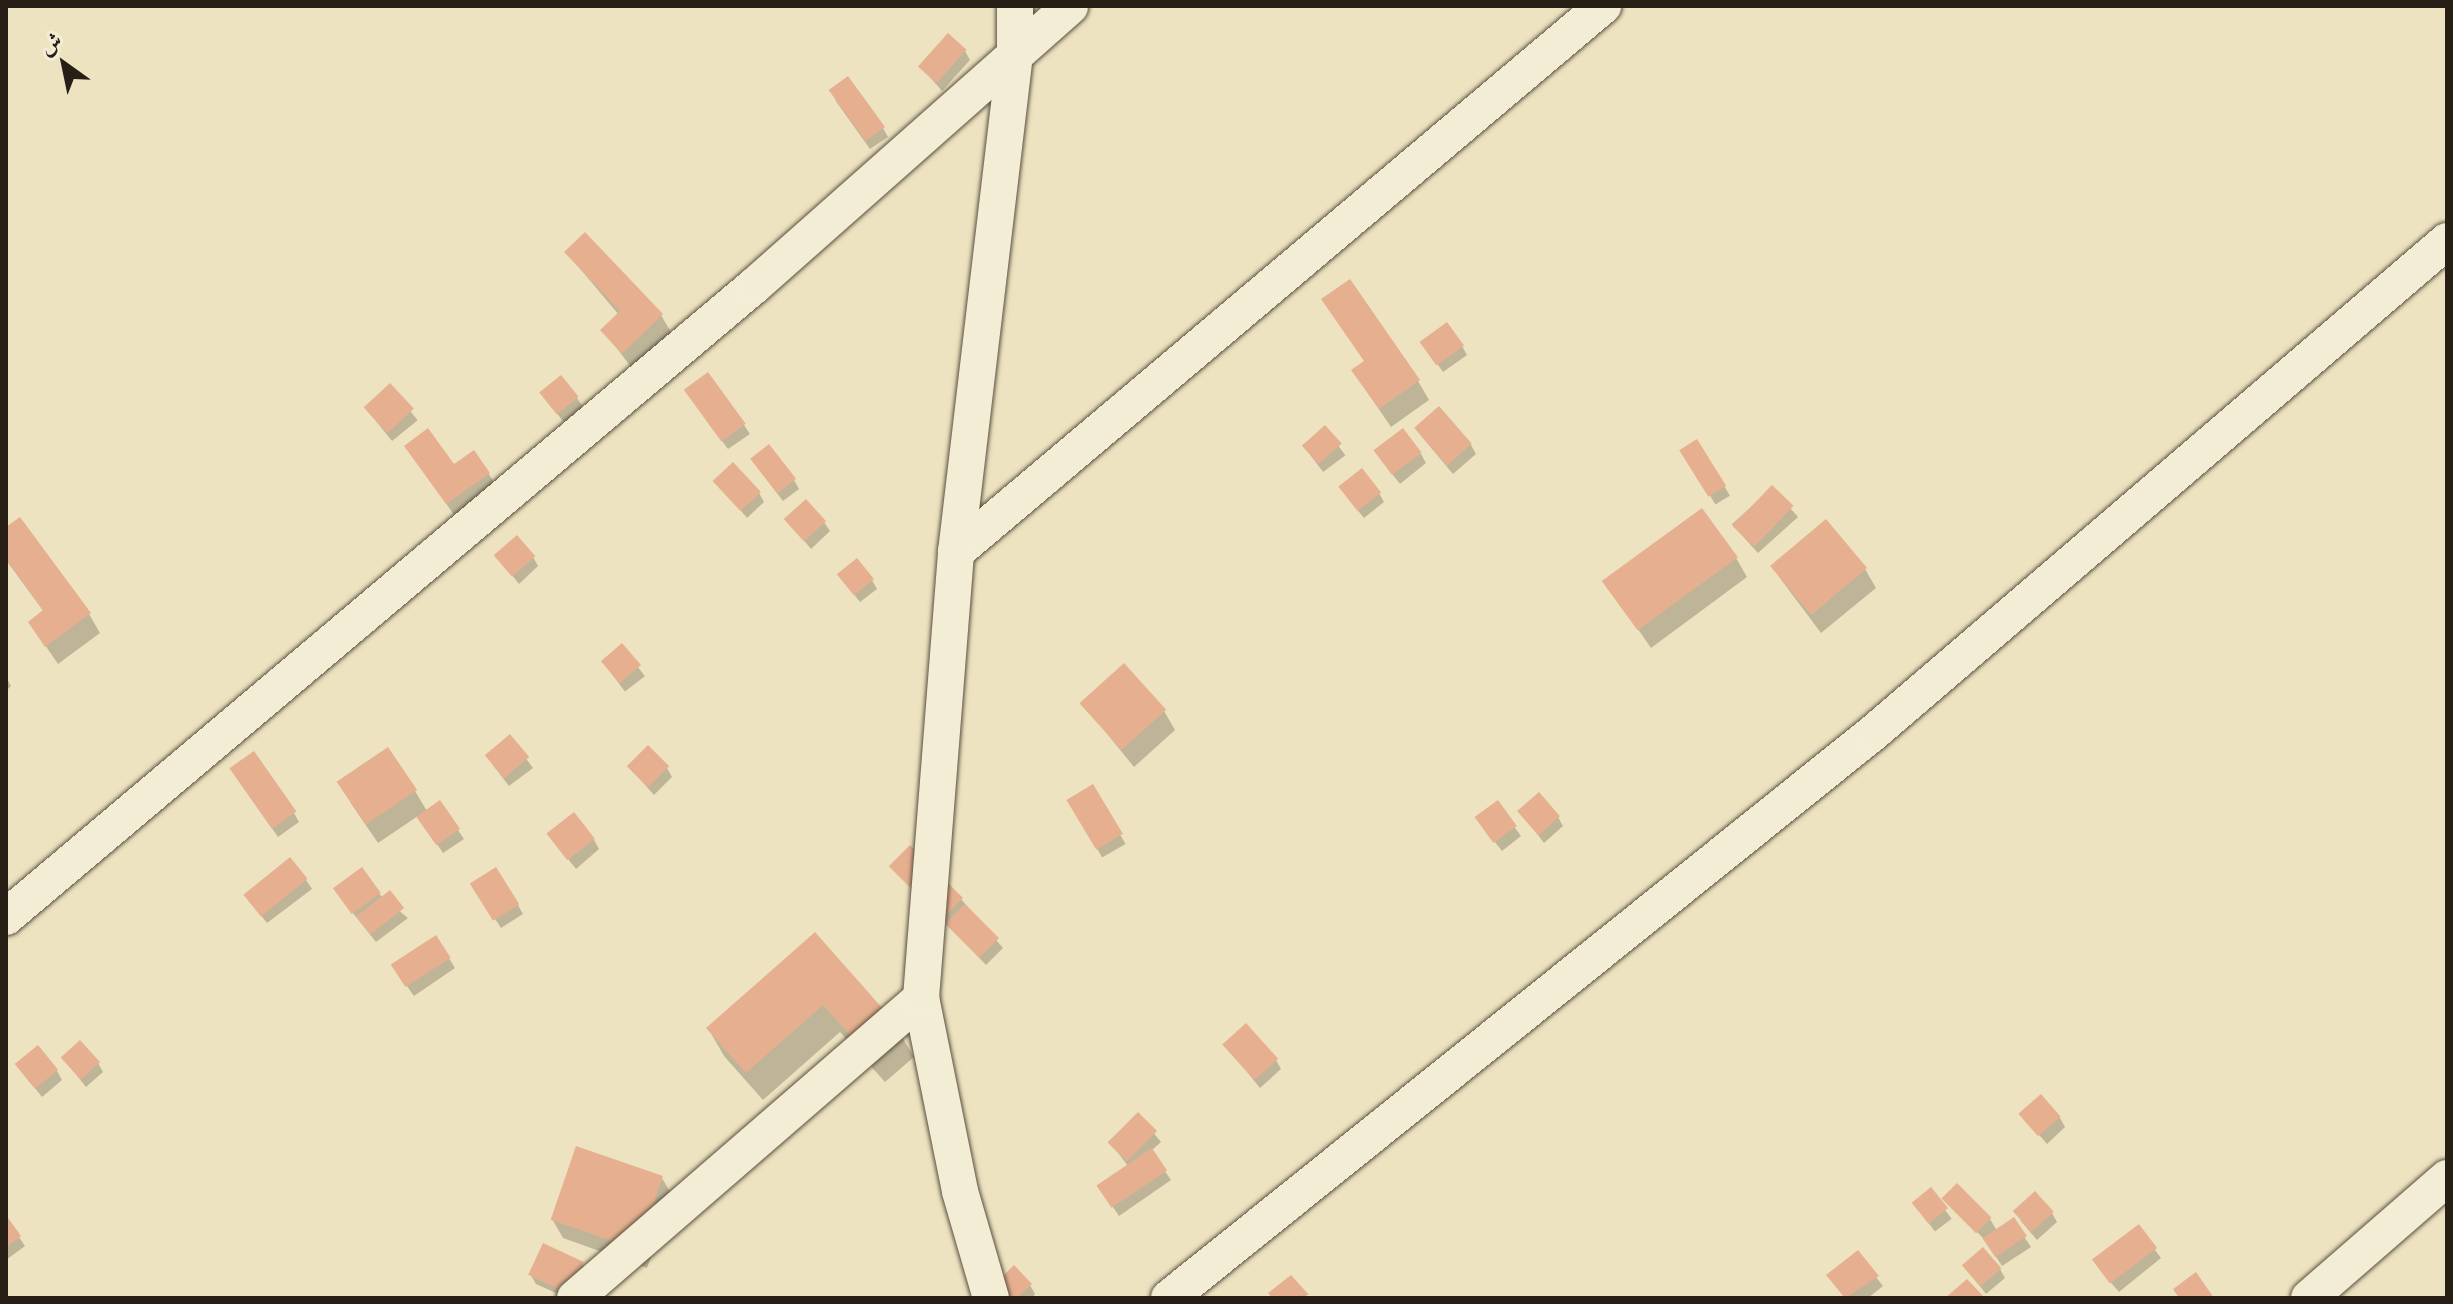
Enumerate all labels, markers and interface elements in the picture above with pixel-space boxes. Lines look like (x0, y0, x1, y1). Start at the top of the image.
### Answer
north arrow (24, 24, 104, 104)
text: ش (34, 25, 68, 62)

